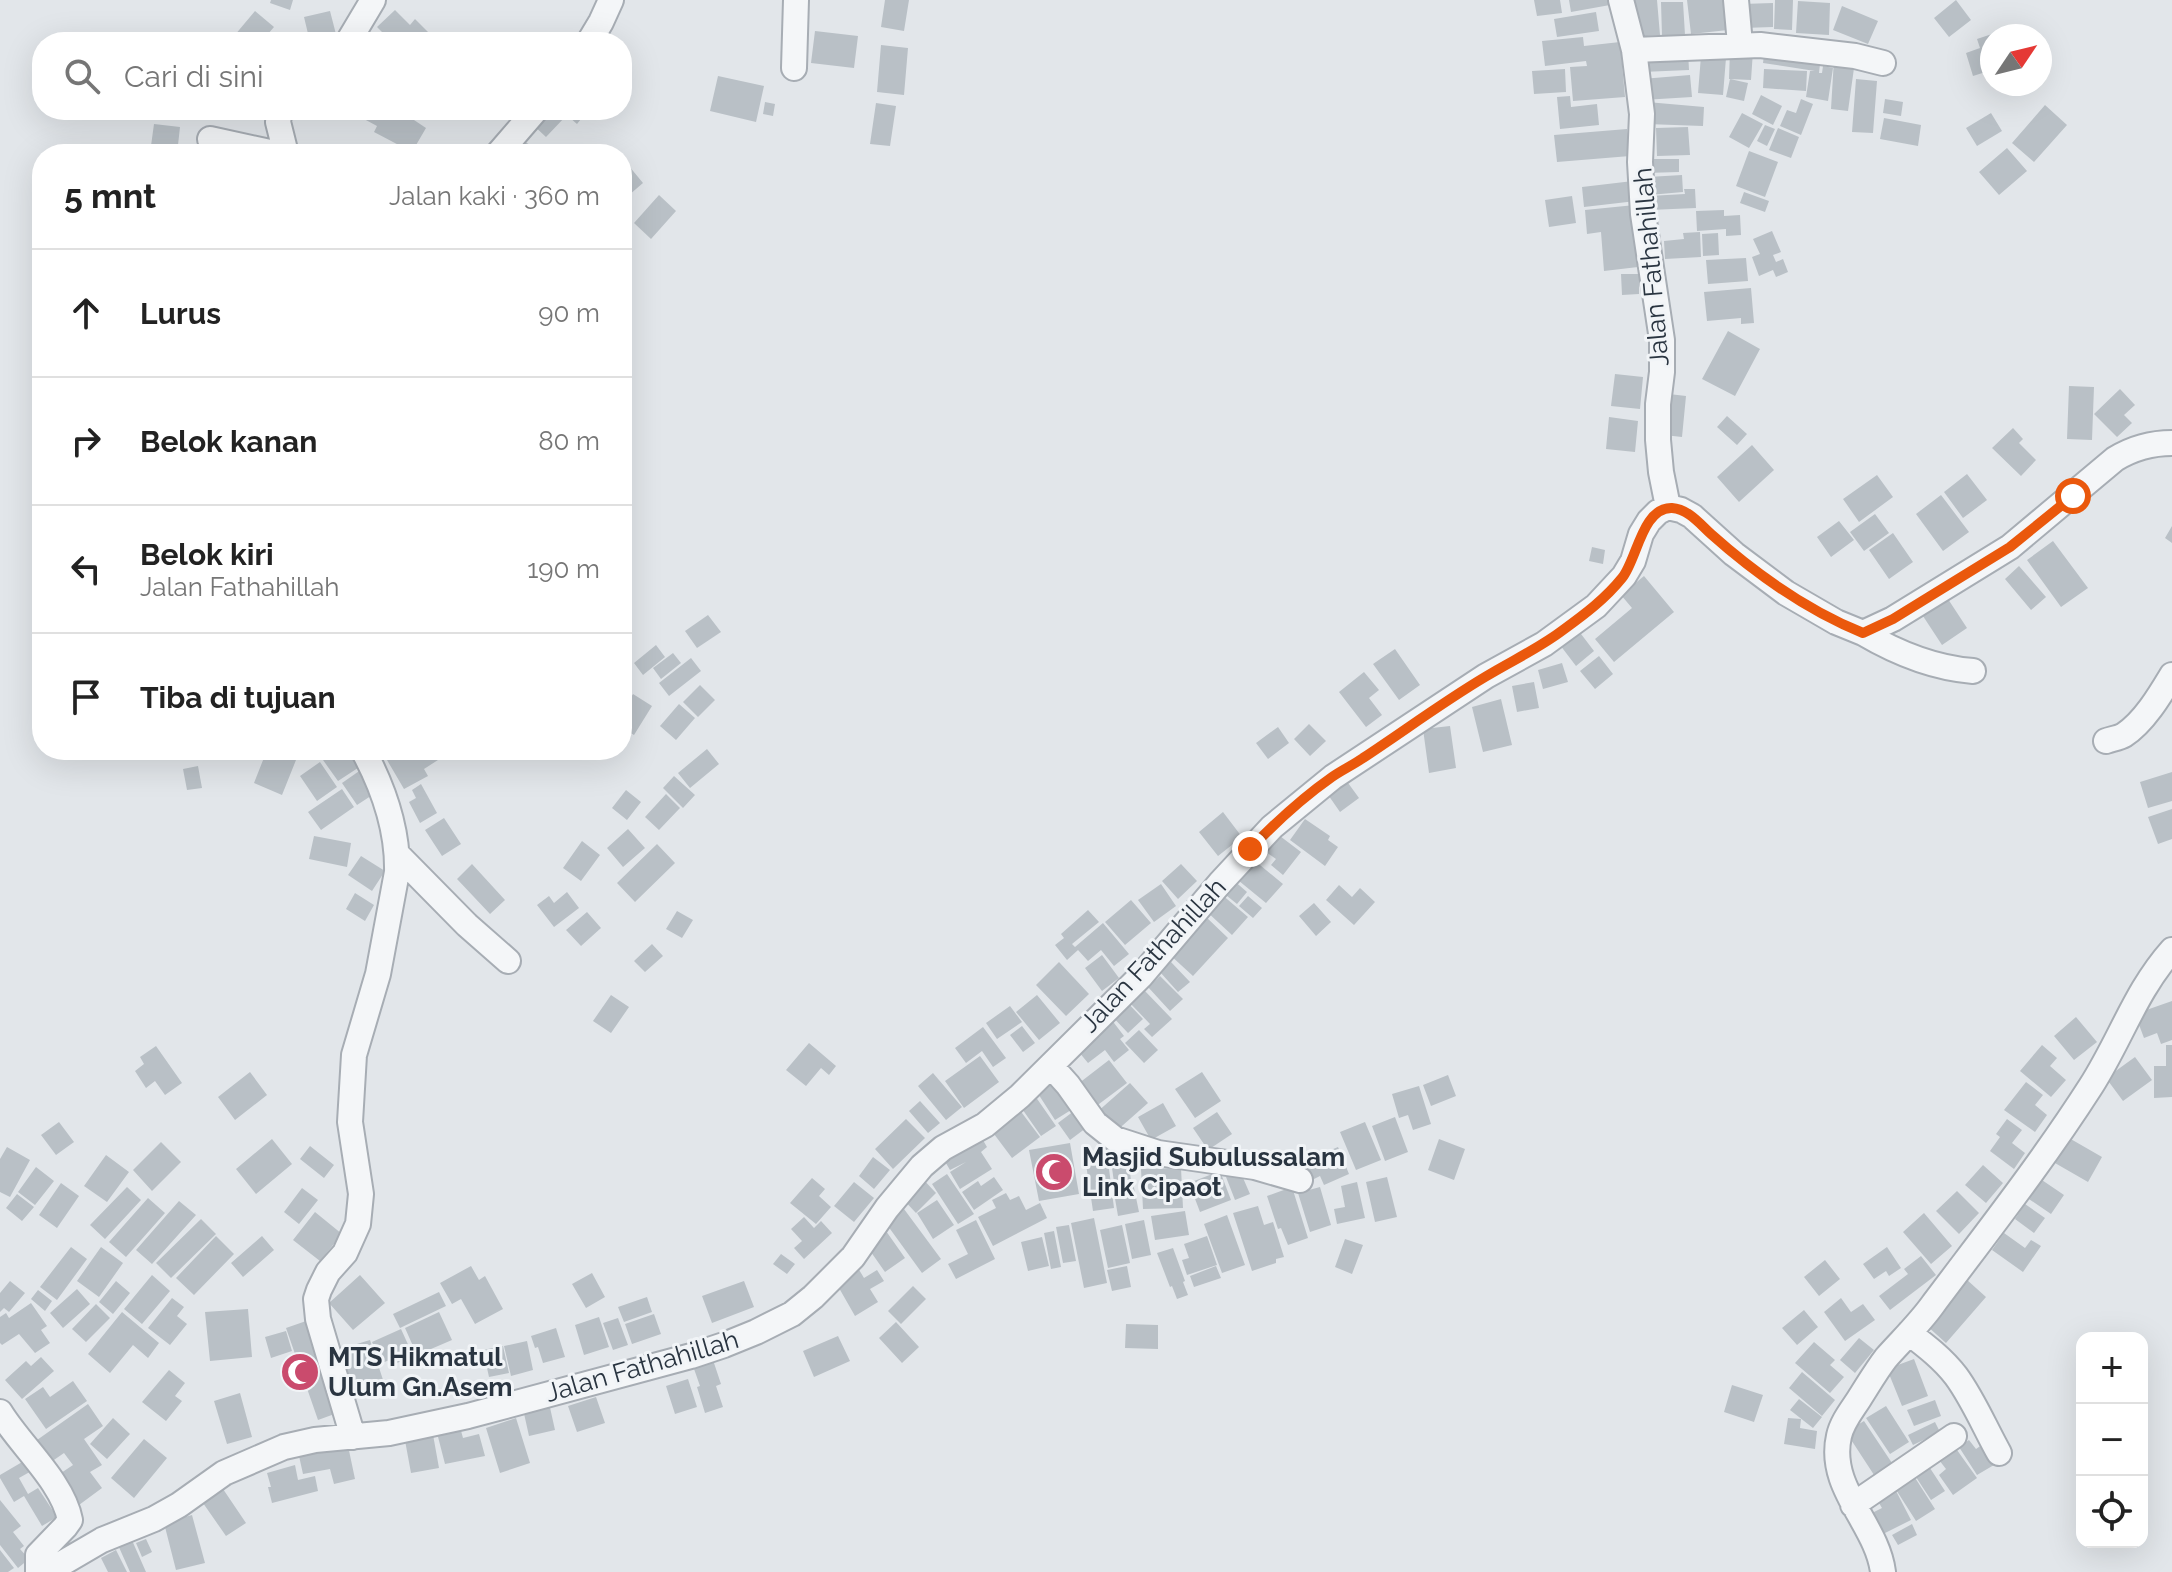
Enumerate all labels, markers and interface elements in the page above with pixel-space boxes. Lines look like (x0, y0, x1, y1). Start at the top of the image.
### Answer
north arrow (1980, 24, 2052, 96)
search box (32, 32, 632, 120)
icon: search (60, 54, 104, 98)
text: Cari di sini (124, 59, 264, 94)
street label: Jalan Fathahillah (1627, 166, 1675, 368)
text: 5 mnt (64, 176, 156, 216)
text: Jalan kaki · 360 m (389, 181, 600, 211)
icon: ahead (64, 291, 108, 335)
text: Lurus (140, 296, 221, 331)
text: 90 m (538, 298, 600, 328)
icon: right (64, 419, 108, 463)
text: Belok kanan (140, 424, 317, 459)
text: 80 m (538, 426, 600, 456)
route start (2055, 478, 2091, 514)
text: Belok kiri (140, 537, 274, 572)
icon: left (64, 547, 108, 591)
text: 190 m (527, 554, 600, 584)
text: Jalan Fathahillah (140, 572, 340, 602)
icon: arrive (64, 675, 108, 719)
text: Tiba di tujuan (140, 680, 336, 715)
route end (1232, 831, 1268, 867)
street label: Jalan Fathahillah (1074, 872, 1232, 1038)
place label: Masjid Subulussalam Link Cipaot (1082, 1142, 1345, 1202)
mosque icon: Masjid Subulussalam Link Cipaot (1033, 1151, 1075, 1193)
street label: Jalan Fathahillah (542, 1324, 742, 1408)
map controls (2076, 1332, 2148, 1548)
button: + (2076, 1332, 2148, 1404)
place label: MTS Hikmatul Ulum Gn.Asem (328, 1342, 512, 1402)
mosque icon: MTS Hikmatul Ulum Gn.Asem (279, 1351, 321, 1393)
button: − (2076, 1404, 2148, 1476)
button: locate (2076, 1476, 2148, 1548)

